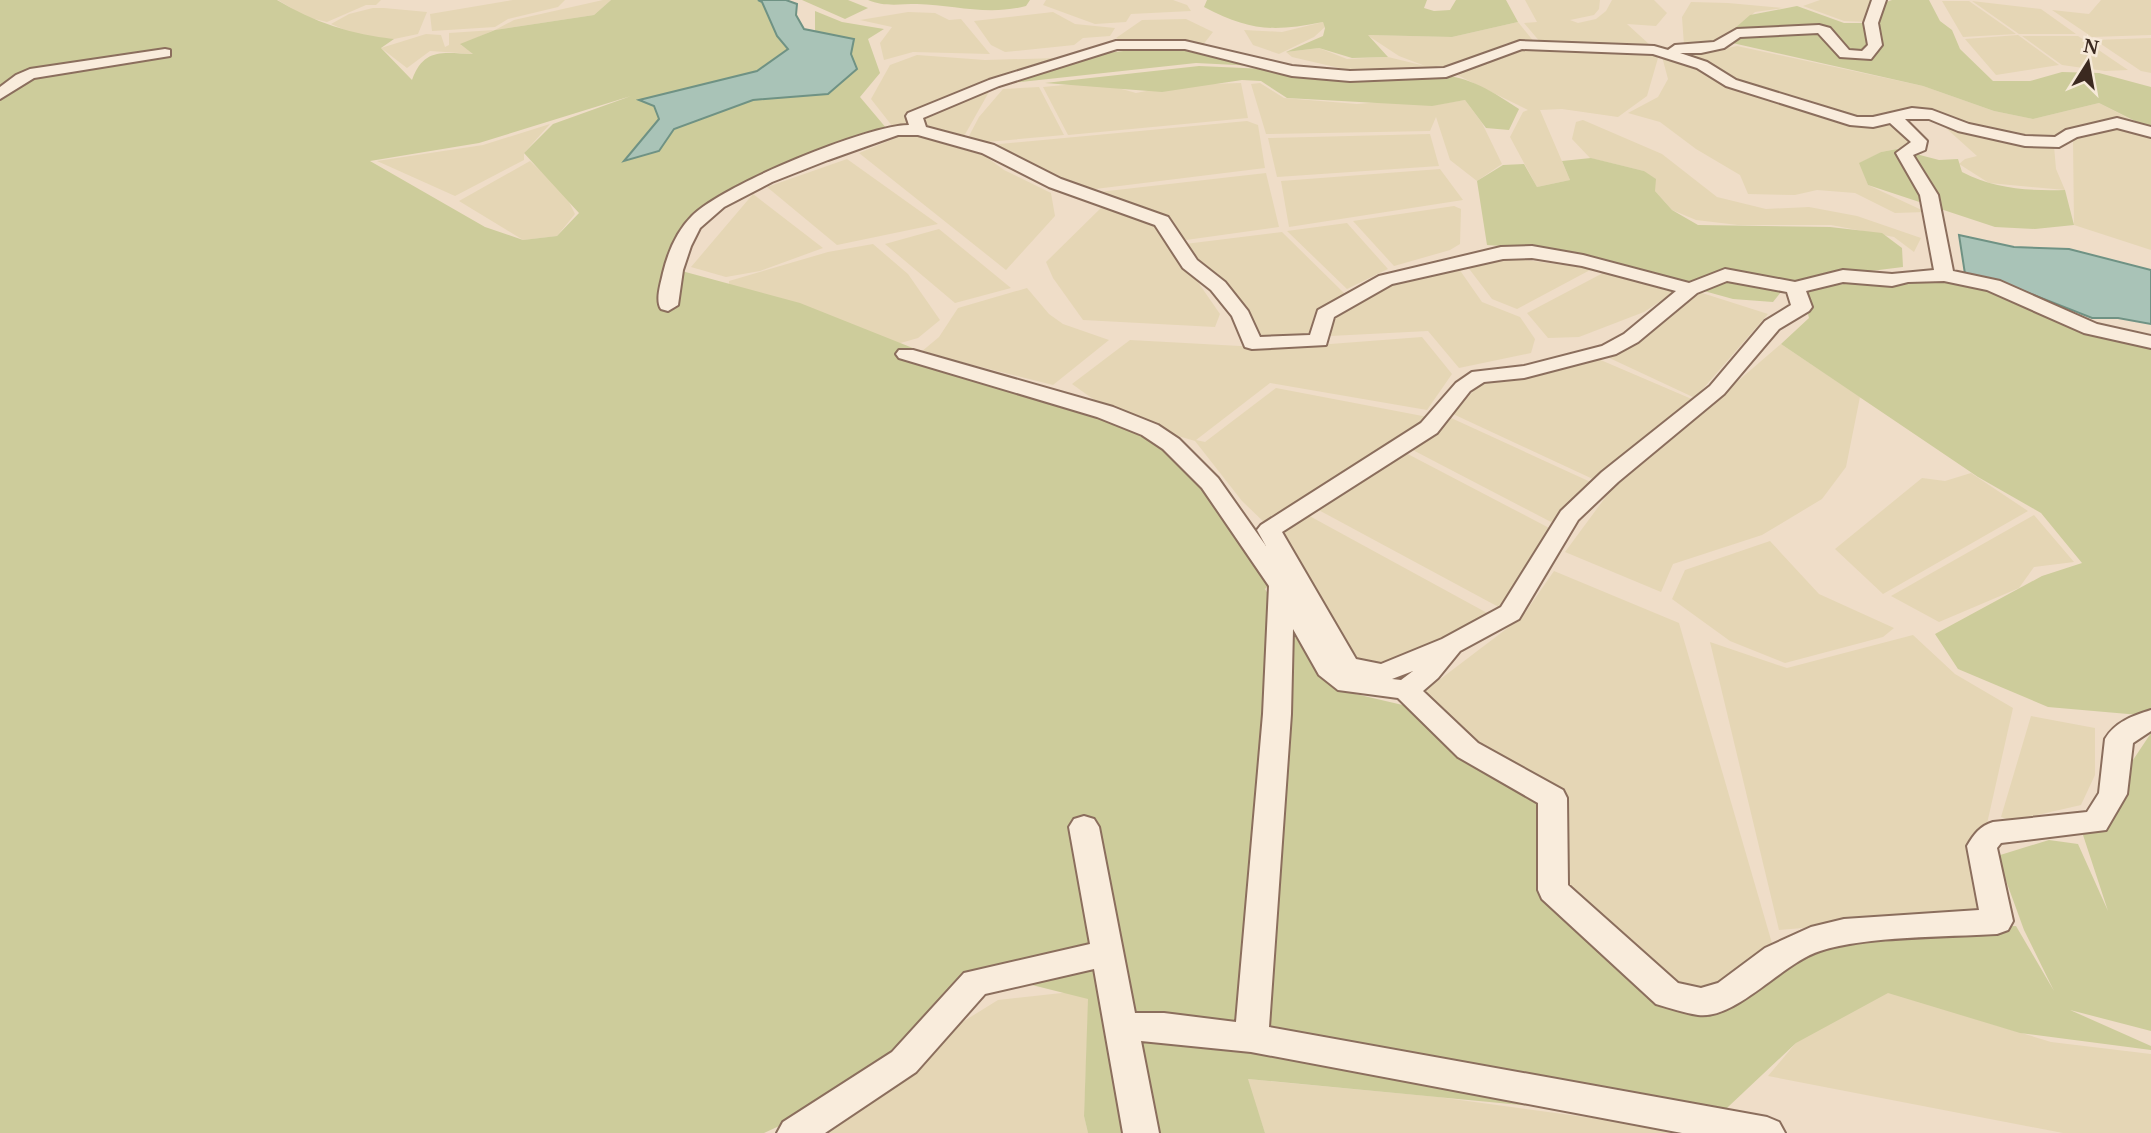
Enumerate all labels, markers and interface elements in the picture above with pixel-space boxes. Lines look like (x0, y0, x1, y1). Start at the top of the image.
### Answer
north arrow (2053, 28, 2123, 98)
text: N (2081, 32, 2101, 61)

